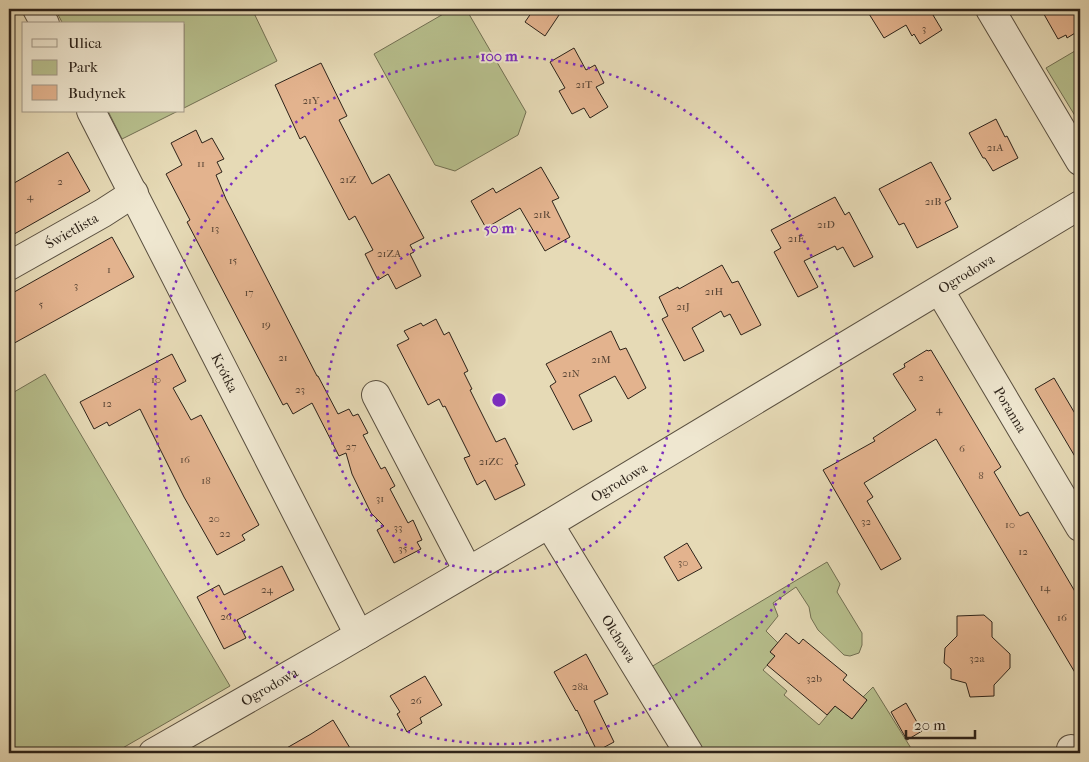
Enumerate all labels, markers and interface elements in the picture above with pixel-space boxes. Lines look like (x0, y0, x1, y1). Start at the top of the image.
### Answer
legend (22, 22, 185, 112)
house number: 3 (922, 22, 926, 35)
text: Ulica (68, 34, 103, 52)
text: 100 m (480, 47, 518, 65)
text: Park (68, 58, 98, 76)
house number: 21T (576, 78, 593, 91)
text: Budynek (68, 84, 126, 102)
house number: 21Y (302, 94, 320, 107)
house number: 21A (987, 141, 1004, 154)
house number: 11 (197, 157, 205, 170)
house number: 21Z (339, 173, 357, 186)
house number: 2 (57, 175, 63, 188)
house number: 4 (27, 190, 34, 203)
house number: 21B (925, 195, 941, 208)
house number: 21R (533, 208, 552, 221)
street label: Świetlista (42, 209, 102, 252)
house number: 21D (817, 218, 835, 231)
text: 50 m (484, 219, 515, 237)
house number: 13 (211, 222, 219, 235)
house number: 21E (788, 232, 804, 245)
house number: 21ZA (377, 247, 402, 260)
street label: Ogrodowa (935, 250, 998, 297)
house number: 15 (229, 254, 238, 267)
house number: 1 (107, 263, 111, 276)
house number: 3 (74, 279, 78, 292)
house number: 21H (705, 285, 723, 298)
house number: 17 (244, 286, 254, 299)
house number: 5 (39, 298, 44, 311)
house number: 21J (676, 300, 690, 313)
house number: 19 (261, 318, 271, 331)
street label: Krótka (208, 350, 242, 396)
house number: 21 (278, 351, 288, 364)
house number: 21M (591, 353, 611, 366)
house number: 21N (562, 367, 581, 380)
house number: 2 (918, 371, 924, 384)
house number: 10 (151, 373, 161, 386)
house number: 23 (295, 383, 305, 396)
street label: Poranna (990, 384, 1031, 436)
centre of rings (490, 391, 508, 409)
house number: 12 (102, 397, 112, 410)
house number: 4 (936, 403, 943, 416)
house number: 27 (346, 440, 356, 453)
house number: 6 (959, 442, 965, 455)
house number: 16 (180, 453, 190, 466)
house number: 21ZC (479, 455, 503, 468)
street label: Ogrodowa (588, 458, 651, 505)
house number: 8 (978, 469, 984, 482)
house number: 18 (201, 474, 211, 487)
house number: 31 (376, 492, 384, 505)
house number: 20 (208, 512, 220, 525)
house number: 32 (861, 515, 871, 528)
house number: 10 (1005, 518, 1015, 531)
house number: 33 (393, 521, 403, 534)
house number: 22 (219, 527, 231, 540)
house number: 35 (398, 542, 408, 555)
house number: 12 (1018, 545, 1028, 558)
house number: 30 (678, 556, 688, 569)
house number: 14 (1040, 581, 1051, 594)
house number: 24 (261, 583, 274, 596)
house number: 26 (220, 610, 232, 623)
house number: 16 (1057, 611, 1067, 624)
street label: Olchowa (598, 612, 640, 666)
house number: 32a (969, 652, 986, 665)
street label: Ogrodowa (238, 663, 301, 709)
house number: 32b (806, 672, 822, 685)
house number: 28a (572, 680, 589, 693)
house number: 26 (410, 694, 422, 707)
scale bar (906, 707, 975, 739)
text: 20 m (914, 716, 946, 734)

